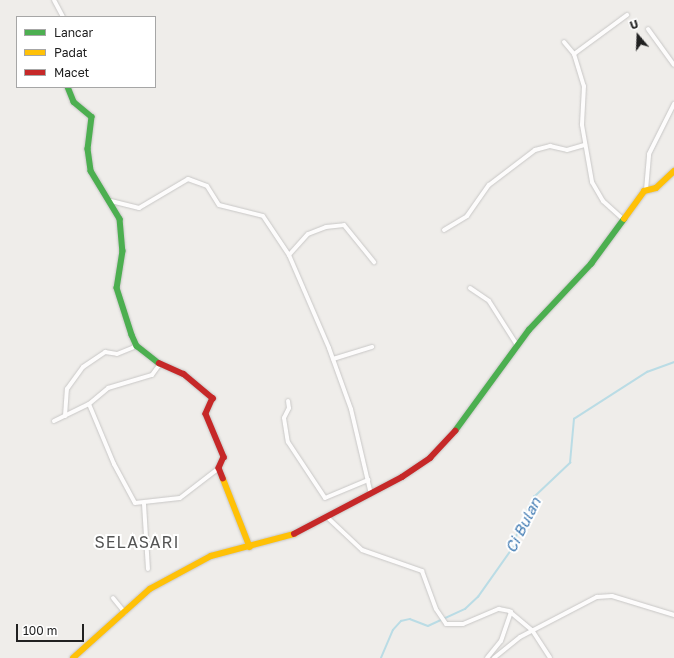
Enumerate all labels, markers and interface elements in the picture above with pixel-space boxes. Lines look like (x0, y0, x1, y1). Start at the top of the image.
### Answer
legend (16, 16, 156, 88)
north arrow (618, 16, 658, 56)
text: U (628, 17, 640, 32)
text: Lancar (54, 25, 93, 40)
text: Padat (54, 45, 87, 60)
text: Macet (54, 65, 89, 80)
water label: Ci Bulan (501, 494, 545, 556)
district label: SELASARI (95, 532, 179, 552)
scale bar (18, 616, 86, 642)
text: 100 m (23, 623, 57, 638)

